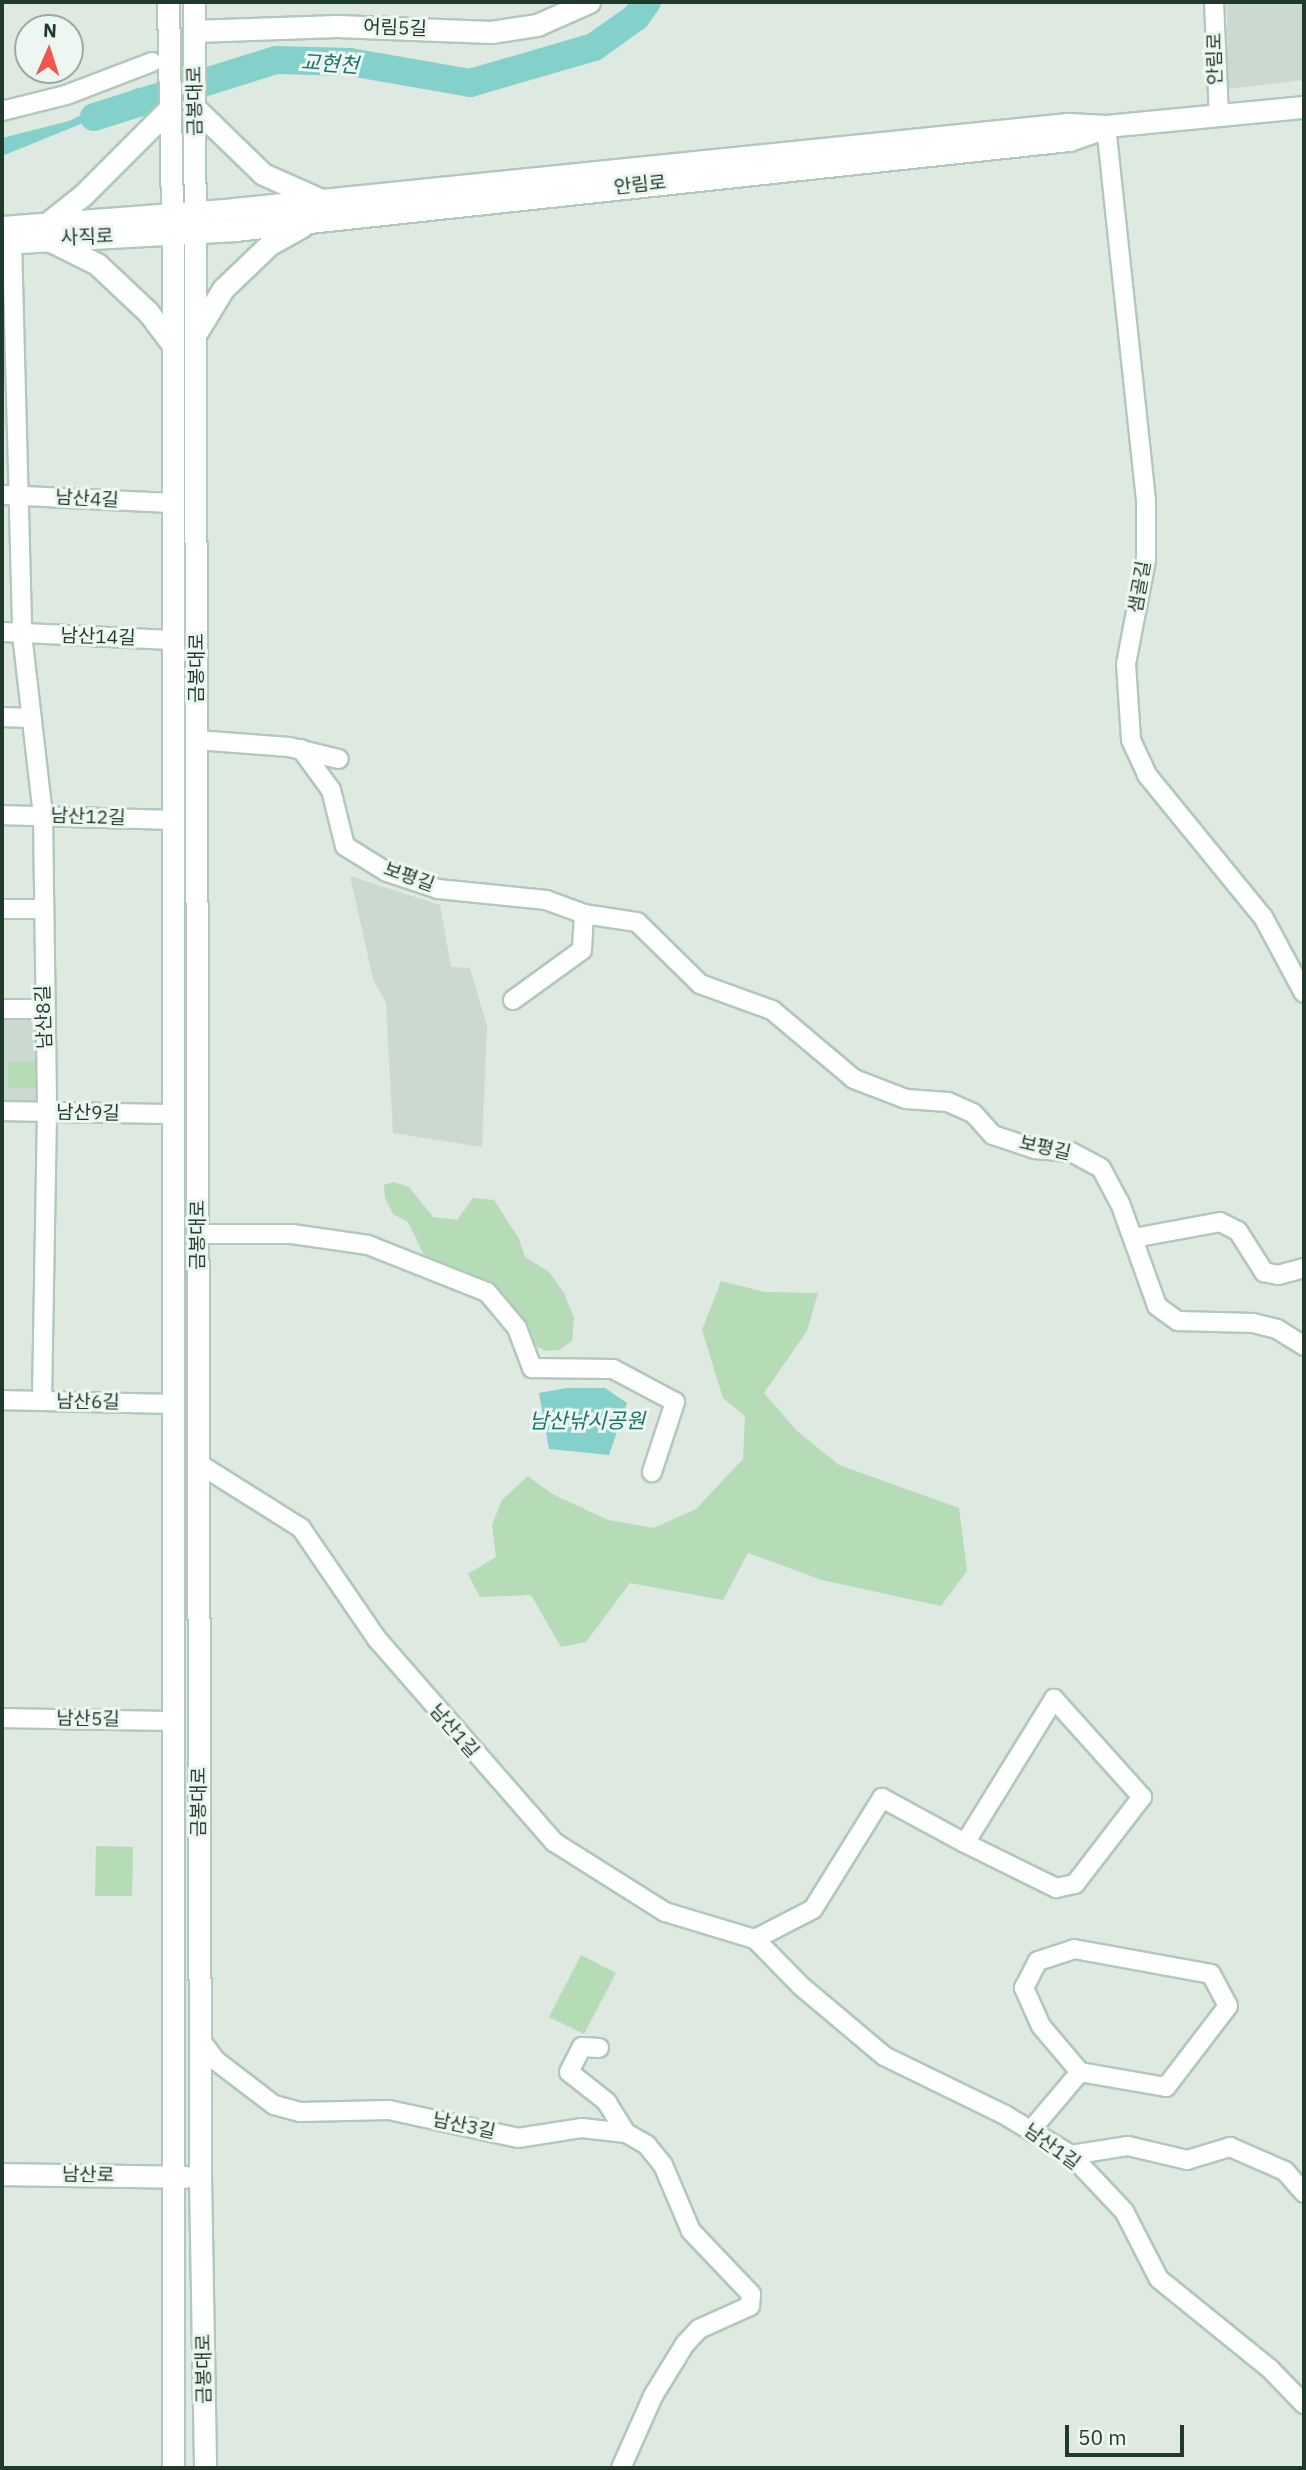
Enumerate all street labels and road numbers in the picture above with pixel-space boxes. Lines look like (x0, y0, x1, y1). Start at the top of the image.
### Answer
street label: 어림5길 (363, 15, 427, 41)
street label: 안림로 (1203, 33, 1227, 85)
street label: 금봉대로 (183, 66, 207, 136)
street label: 안림로 (613, 171, 667, 199)
street label: 사직로 (60, 225, 114, 249)
street label: 남산4길 (55, 486, 119, 512)
street label: 샘골길 (1124, 559, 1156, 615)
street label: 남산14길 (60, 624, 136, 650)
street label: 금봉대로 (186, 633, 208, 703)
street label: 남산12길 (50, 804, 126, 830)
street label: 보평길 (380, 857, 438, 897)
street label: 남산8길 (31, 985, 57, 1049)
street label: 남산9길 (56, 1101, 120, 1125)
street label: 보평길 (1017, 1131, 1073, 1165)
street label: 금봉대로 (187, 1200, 209, 1270)
street label: 남산6길 (56, 1390, 120, 1414)
street label: 남산1길 (424, 1699, 484, 1763)
street label: 남산5길 (56, 1707, 120, 1731)
street label: 금봉대로 (188, 1767, 210, 1837)
street label: 남산3길 (430, 2108, 498, 2144)
street label: 남산1길 (1019, 2119, 1085, 2175)
street label: 남산로 (62, 2163, 114, 2187)
street label: 금봉대로 (192, 2334, 216, 2404)

